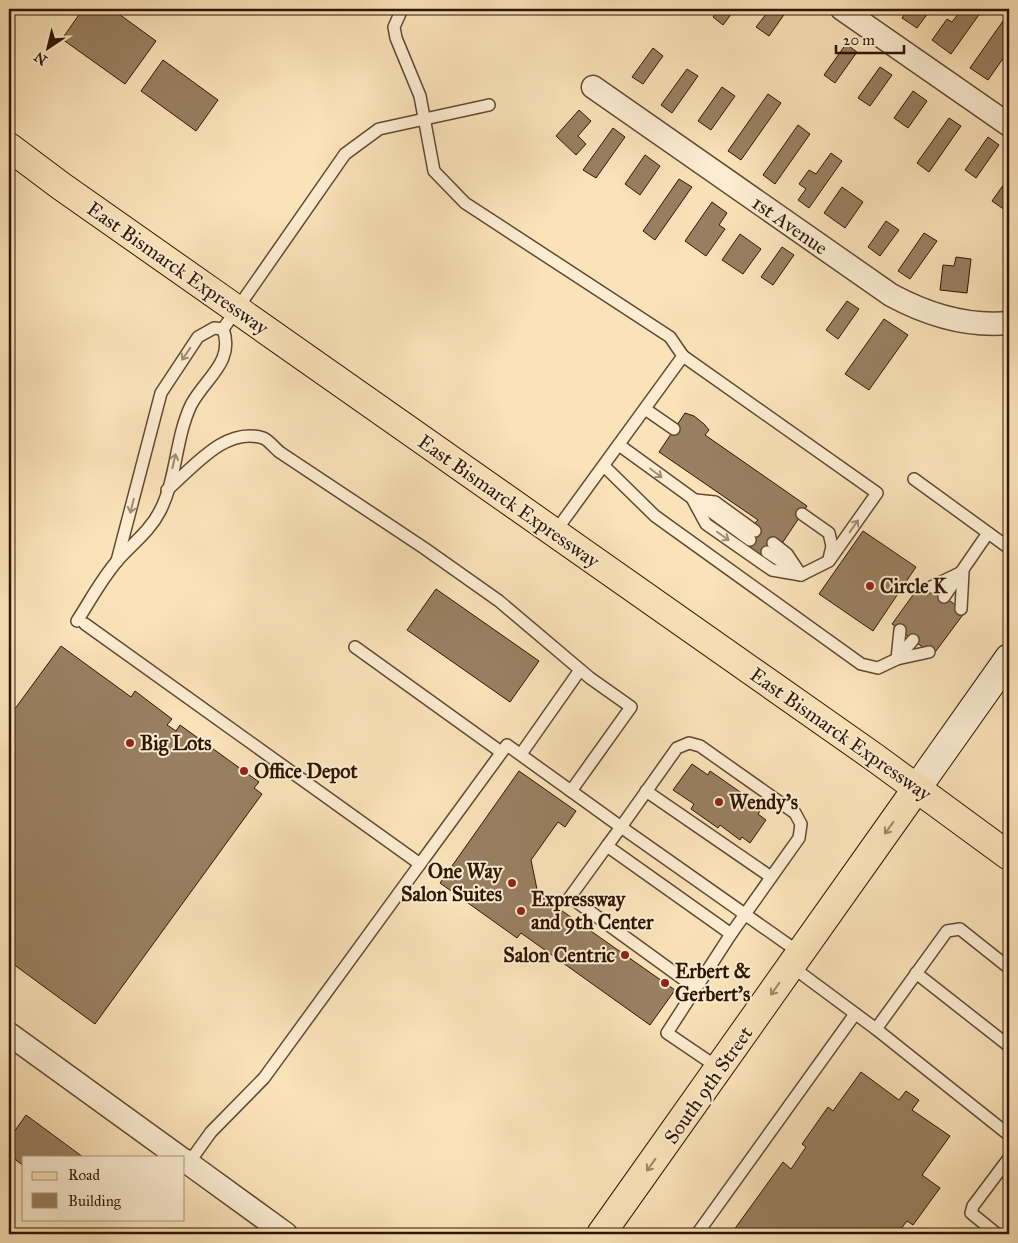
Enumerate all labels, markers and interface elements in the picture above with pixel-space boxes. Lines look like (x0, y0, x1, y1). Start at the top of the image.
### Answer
north arrow (22, 22, 72, 72)
scale bar (836, 22, 903, 54)
text: 20 m (843, 31, 875, 49)
text: N (31, 48, 51, 69)
street label: 1st Avenue (748, 190, 832, 260)
street label: East Bismarck Expressway (83, 196, 274, 340)
one-way arrow (181, 347, 191, 361)
street label: East Bismarck Expressway (414, 429, 605, 573)
one-way arrow (170, 453, 179, 469)
one-way arrow (649, 468, 663, 478)
one-way arrow (127, 497, 136, 513)
one-way arrow (848, 520, 859, 533)
one-way arrow (716, 531, 730, 541)
place label: Circle K (880, 574, 948, 598)
marker: Circle K (864, 580, 876, 592)
street label: East Bismarck Expressway (746, 662, 937, 806)
place label: Big Lots (140, 731, 212, 756)
marker: Big Lots (124, 737, 136, 749)
place label: Office Depot (254, 759, 359, 784)
marker: Office Depot (238, 765, 250, 777)
place label: Wendy's (729, 790, 799, 815)
marker: Wendy's (713, 796, 725, 808)
one-way arrow (884, 821, 894, 835)
place label: One Way Salon Suites (401, 859, 504, 906)
marker: One Way Salon Suites (506, 877, 518, 889)
place label: Expressway and 9th Center (531, 887, 654, 935)
marker: Expressway and 9th Center (515, 905, 527, 917)
place label: Salon Centric (503, 943, 616, 967)
marker: Salon Centric (619, 949, 631, 961)
place label: Erbert & Gerbert's (675, 959, 751, 1006)
marker: Erbert & Gerbert's (659, 977, 671, 989)
one-way arrow (770, 982, 780, 996)
street label: South 9th Street (659, 1022, 757, 1148)
legend (22, 1156, 185, 1220)
one-way arrow (646, 1158, 656, 1172)
text: Road (68, 1166, 100, 1184)
text: Building (68, 1192, 122, 1210)

